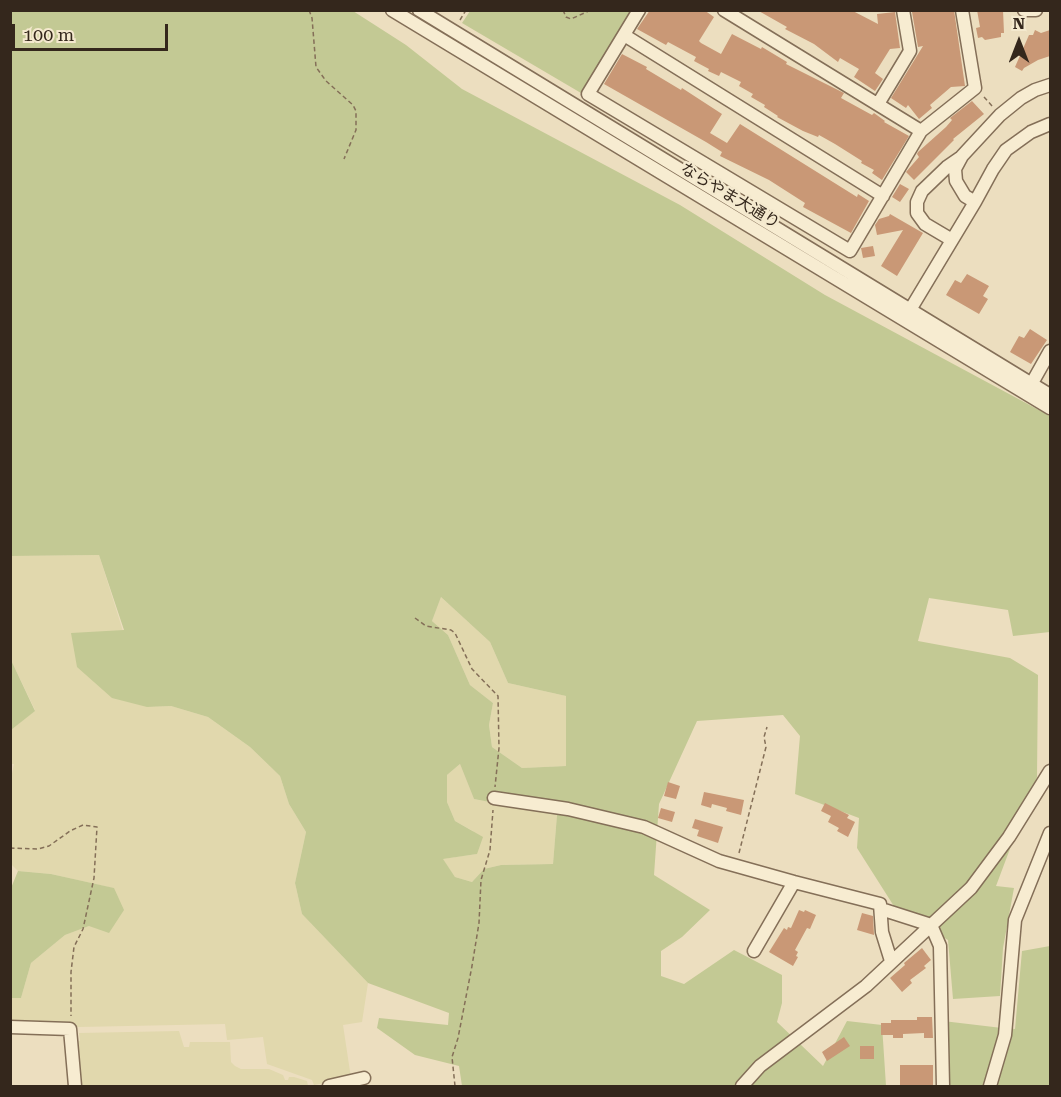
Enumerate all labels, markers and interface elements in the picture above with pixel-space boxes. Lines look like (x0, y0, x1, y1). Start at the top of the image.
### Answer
scale bar (15, 12, 171, 50)
north arrow (989, 12, 1049, 72)
text: N (1013, 14, 1025, 33)
text: 100 m (23, 24, 74, 45)
street label: ならやま大通り (677, 159, 783, 233)

